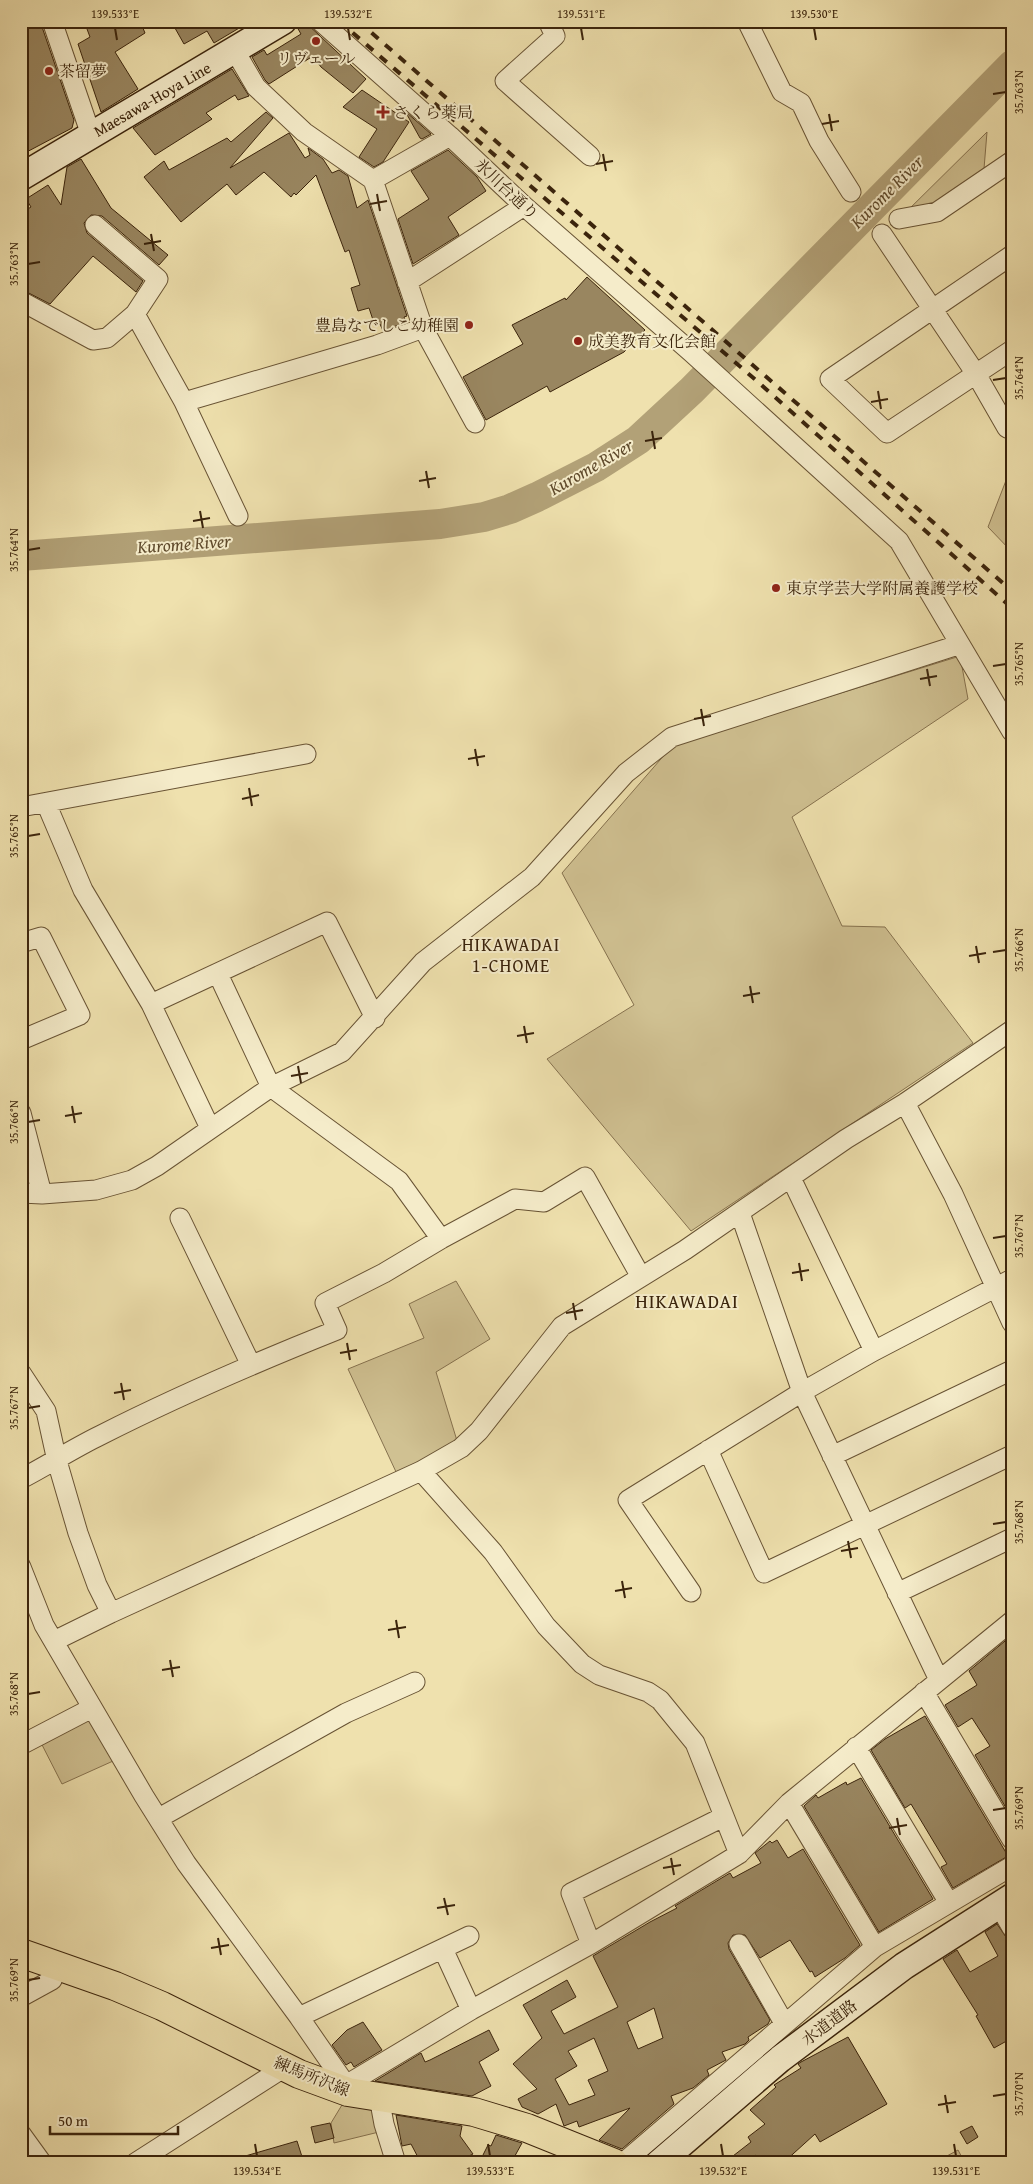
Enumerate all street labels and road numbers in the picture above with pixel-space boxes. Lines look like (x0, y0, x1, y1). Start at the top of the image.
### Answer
street label: Maesawa-Hoya Line (89, 56, 215, 142)
street label: 氷川台通り (470, 153, 544, 225)
street label: 水道道路 (796, 1993, 862, 2051)
street label: 練馬所沢線 (270, 2050, 354, 2102)

